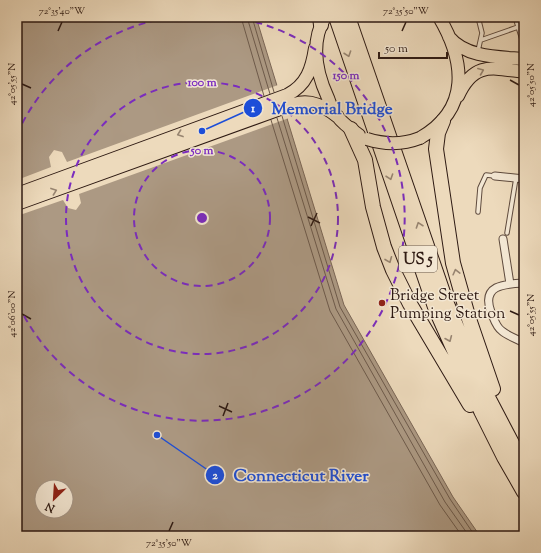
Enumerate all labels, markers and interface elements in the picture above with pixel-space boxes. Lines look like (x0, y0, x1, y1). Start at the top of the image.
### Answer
text: 72°35'40"W (39, 4, 85, 19)
text: 72°35'50"W (383, 4, 429, 19)
scale bar (379, 34, 447, 60)
text: 50 m (384, 40, 408, 58)
one-way arrow (343, 50, 352, 57)
text: 42°05'55"N (5, 63, 20, 105)
text: 42°05'50"N (524, 63, 539, 107)
text: 150 m (331, 67, 360, 85)
one-way arrow (478, 67, 485, 75)
text: 100 m (186, 74, 217, 92)
callout: Memorial Bridge (243, 93, 400, 122)
text: Memorial Bridge (271, 98, 393, 122)
text: 1 (250, 100, 256, 118)
one-way arrow (177, 130, 184, 138)
text: 50 m (190, 142, 214, 160)
one-way arrow (385, 173, 394, 180)
one-way arrow (50, 187, 57, 195)
centre of rings (195, 211, 209, 225)
one-way arrow (415, 222, 424, 229)
road number: US 5 (399, 246, 437, 272)
one-way arrow (384, 255, 392, 263)
one-way arrow (452, 269, 460, 276)
place label: Bridge Street Pumping Station (390, 285, 506, 326)
text: 42°06'00"N (5, 291, 20, 337)
text: 42°05'55"N (524, 294, 539, 336)
marker: Bridge Street Pumping Station (377, 298, 387, 308)
one-way arrow (444, 335, 452, 342)
callout: Connecticut River (205, 460, 376, 489)
text: Connecticut River (233, 465, 369, 489)
text: 2 (212, 467, 218, 485)
north arrow (34, 479, 74, 519)
text: N (43, 498, 58, 517)
text: 72°35'50"W (146, 536, 192, 551)

